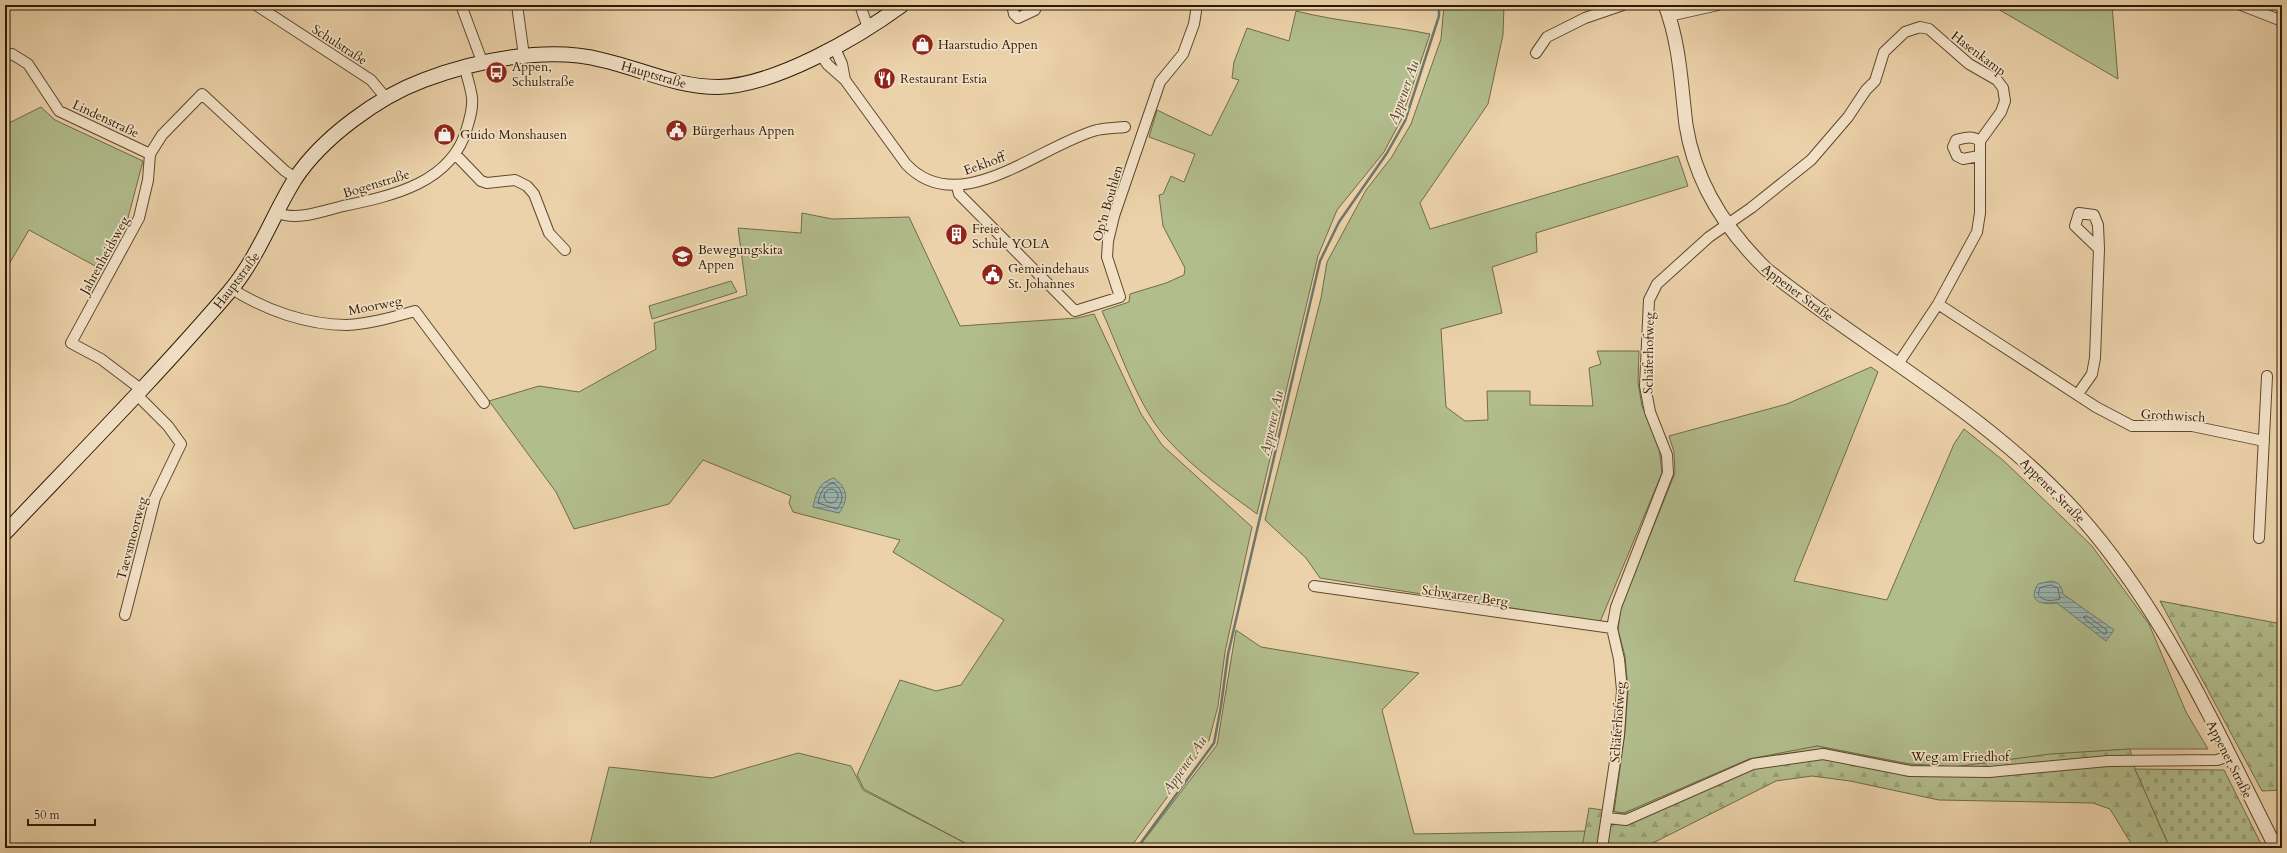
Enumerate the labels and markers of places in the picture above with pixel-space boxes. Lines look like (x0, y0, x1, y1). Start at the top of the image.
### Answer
shop icon: Haarstudio Appen (910, 31, 936, 57)
place label: Haarstudio Appen (938, 36, 1039, 54)
place label: Appen, Schulstraße (512, 58, 575, 91)
bus stop icon: Appen, Schulstraße (483, 60, 509, 86)
restaurant icon: Restaurant Estia (871, 65, 897, 91)
place label: Restaurant Estia (900, 70, 988, 88)
public building icon: Bürgerhaus Appen (664, 117, 690, 143)
shop icon: Guido Monshausen (431, 121, 457, 147)
place label: Bürgerhaus Appen (692, 122, 795, 140)
place label: Guido Monshausen (460, 126, 568, 144)
place label: Freie Schule YOLA (972, 220, 1050, 253)
building icon: Freie Schule YOLA (943, 222, 969, 248)
place label: Bewegungskita Appen (698, 241, 783, 274)
school or university icon: Bewegungskita Appen (669, 243, 695, 269)
place label: Gemeindehaus St. Johannes (1008, 260, 1089, 293)
public building icon: Gemeindehaus St. Johannes (979, 262, 1005, 288)

